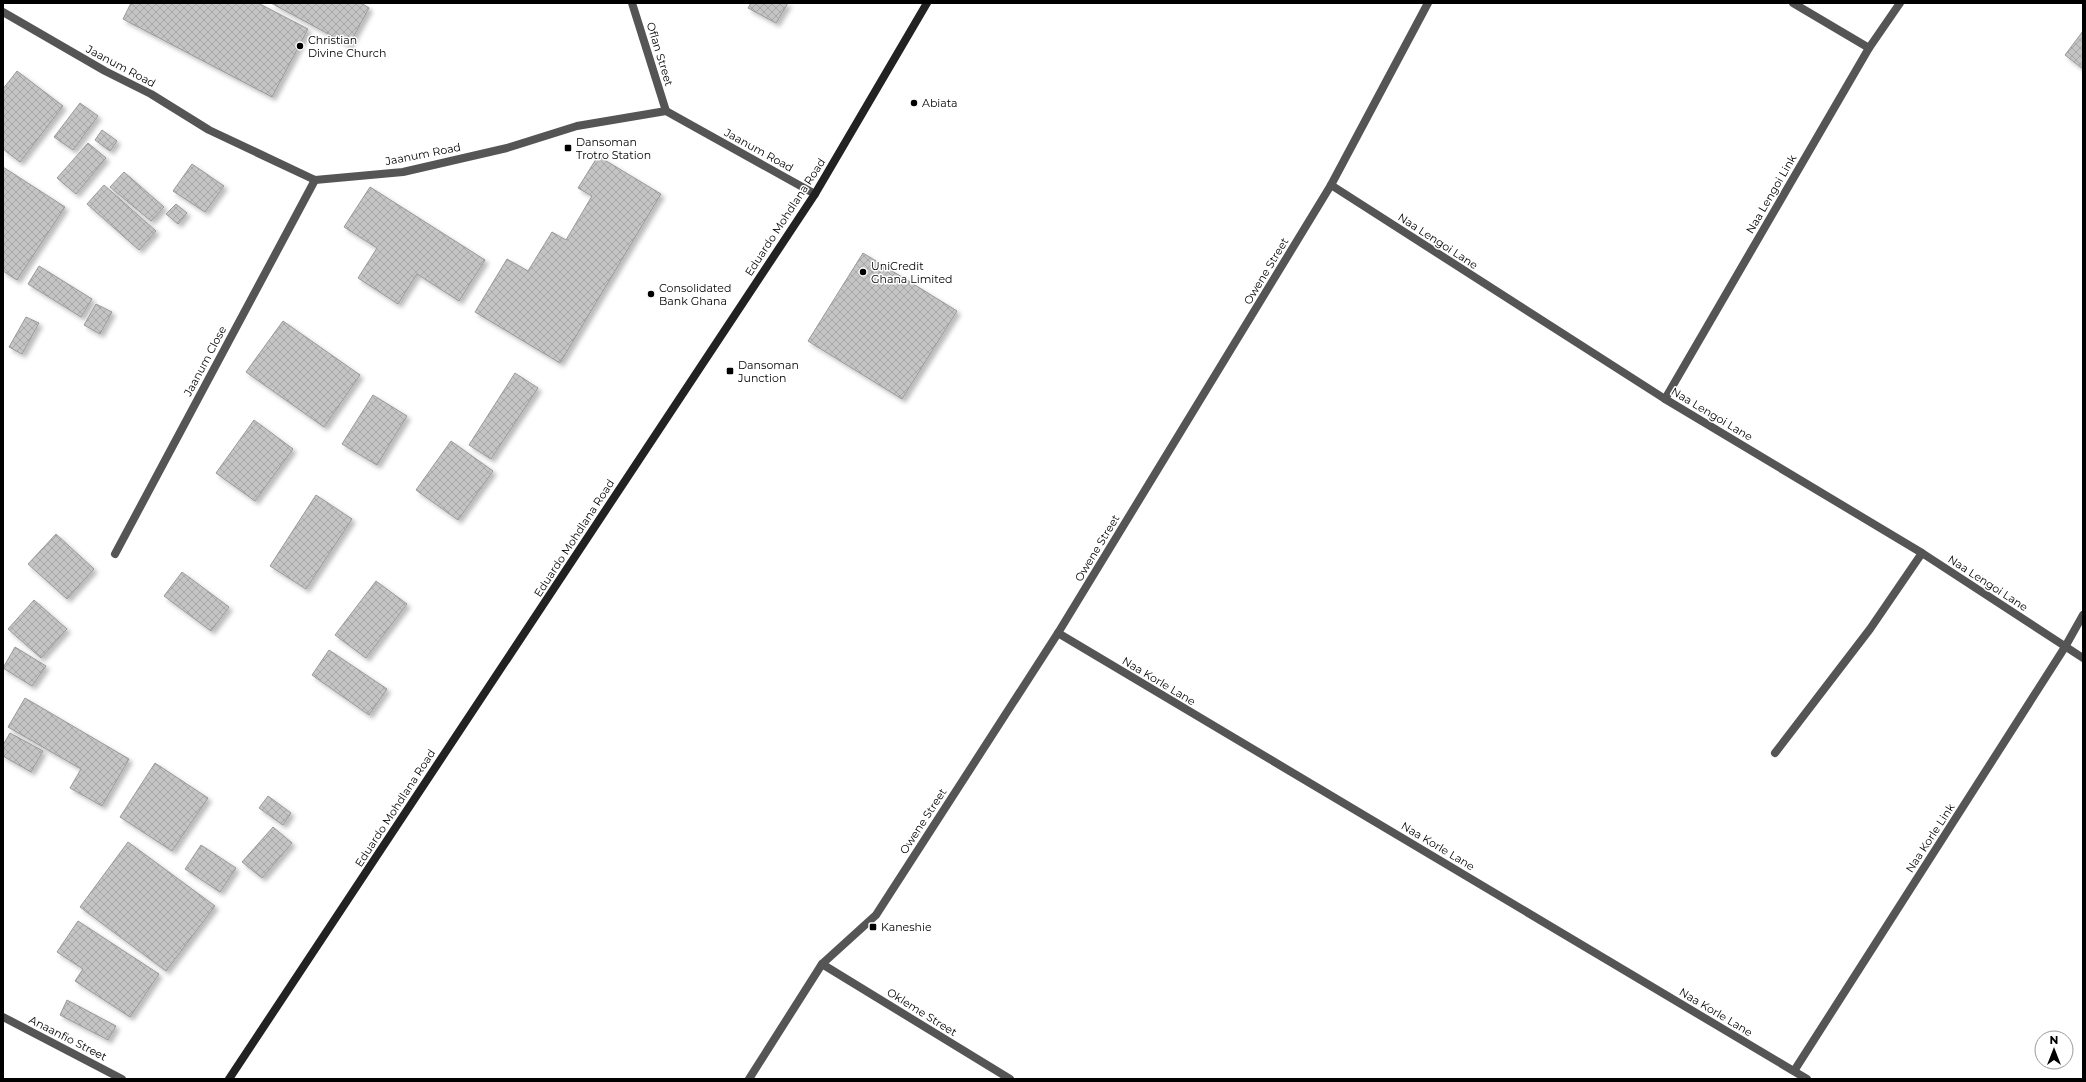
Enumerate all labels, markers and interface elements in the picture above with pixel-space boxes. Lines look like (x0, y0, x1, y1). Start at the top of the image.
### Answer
street label: Oflan Street (644, 20, 677, 88)
place label: Christian Divine Church (308, 33, 386, 60)
street label: Jaanum Road (83, 41, 158, 90)
marker: Christian Divine Church (295, 41, 305, 51)
place label: Abiata (922, 96, 958, 110)
marker: Abiata (909, 98, 919, 108)
street label: Jaanum Road (721, 125, 796, 175)
place label: Dansoman Trotro Station (576, 135, 651, 162)
street label: Jaanum Road (383, 140, 462, 168)
marker: Dansoman Trotro Station (563, 143, 573, 153)
street label: Naa Lengoi Link (1743, 152, 1800, 236)
street label: Eduardo Mohdlana Road (742, 156, 828, 278)
street label: Naa Lengoi Lane (1395, 210, 1481, 272)
street label: Owene Street (1241, 235, 1292, 307)
place label: UniCredit Ghana Limited (871, 259, 953, 286)
marker: UniCredit Ghana Limited (858, 267, 868, 277)
place label: Consolidated Bank Ghana (659, 281, 731, 308)
marker: Consolidated Bank Ghana (646, 289, 656, 299)
street label: Jaanum Close (180, 323, 230, 399)
place label: Dansoman Junction (737, 358, 799, 385)
marker: Dansoman Junction (725, 366, 735, 376)
street label: Naa Lengoi Lane (1669, 384, 1756, 444)
street label: Eduardo Mohdlana Road (531, 477, 617, 599)
street label: Owene Street (1072, 512, 1123, 584)
street label: Naa Lengoi Lane (1945, 552, 2031, 614)
street label: Naa Korle Lane (1120, 654, 1199, 709)
street label: Eduardo Mohdlana Road (352, 747, 438, 869)
street label: Owene Street (897, 785, 950, 857)
street label: Naa Korle Link (1902, 800, 1958, 875)
street label: Naa Korle Lane (1399, 819, 1478, 874)
place label: Kaneshie (881, 920, 932, 934)
marker: Kaneshie (868, 922, 878, 932)
street label: Okleme Street (884, 985, 960, 1039)
street label: Naa Korle Lane (1677, 985, 1756, 1040)
street label: Anaanfio Street (27, 1012, 110, 1064)
north arrow (2034, 1030, 2074, 1070)
text: N (2050, 1033, 2058, 1047)

